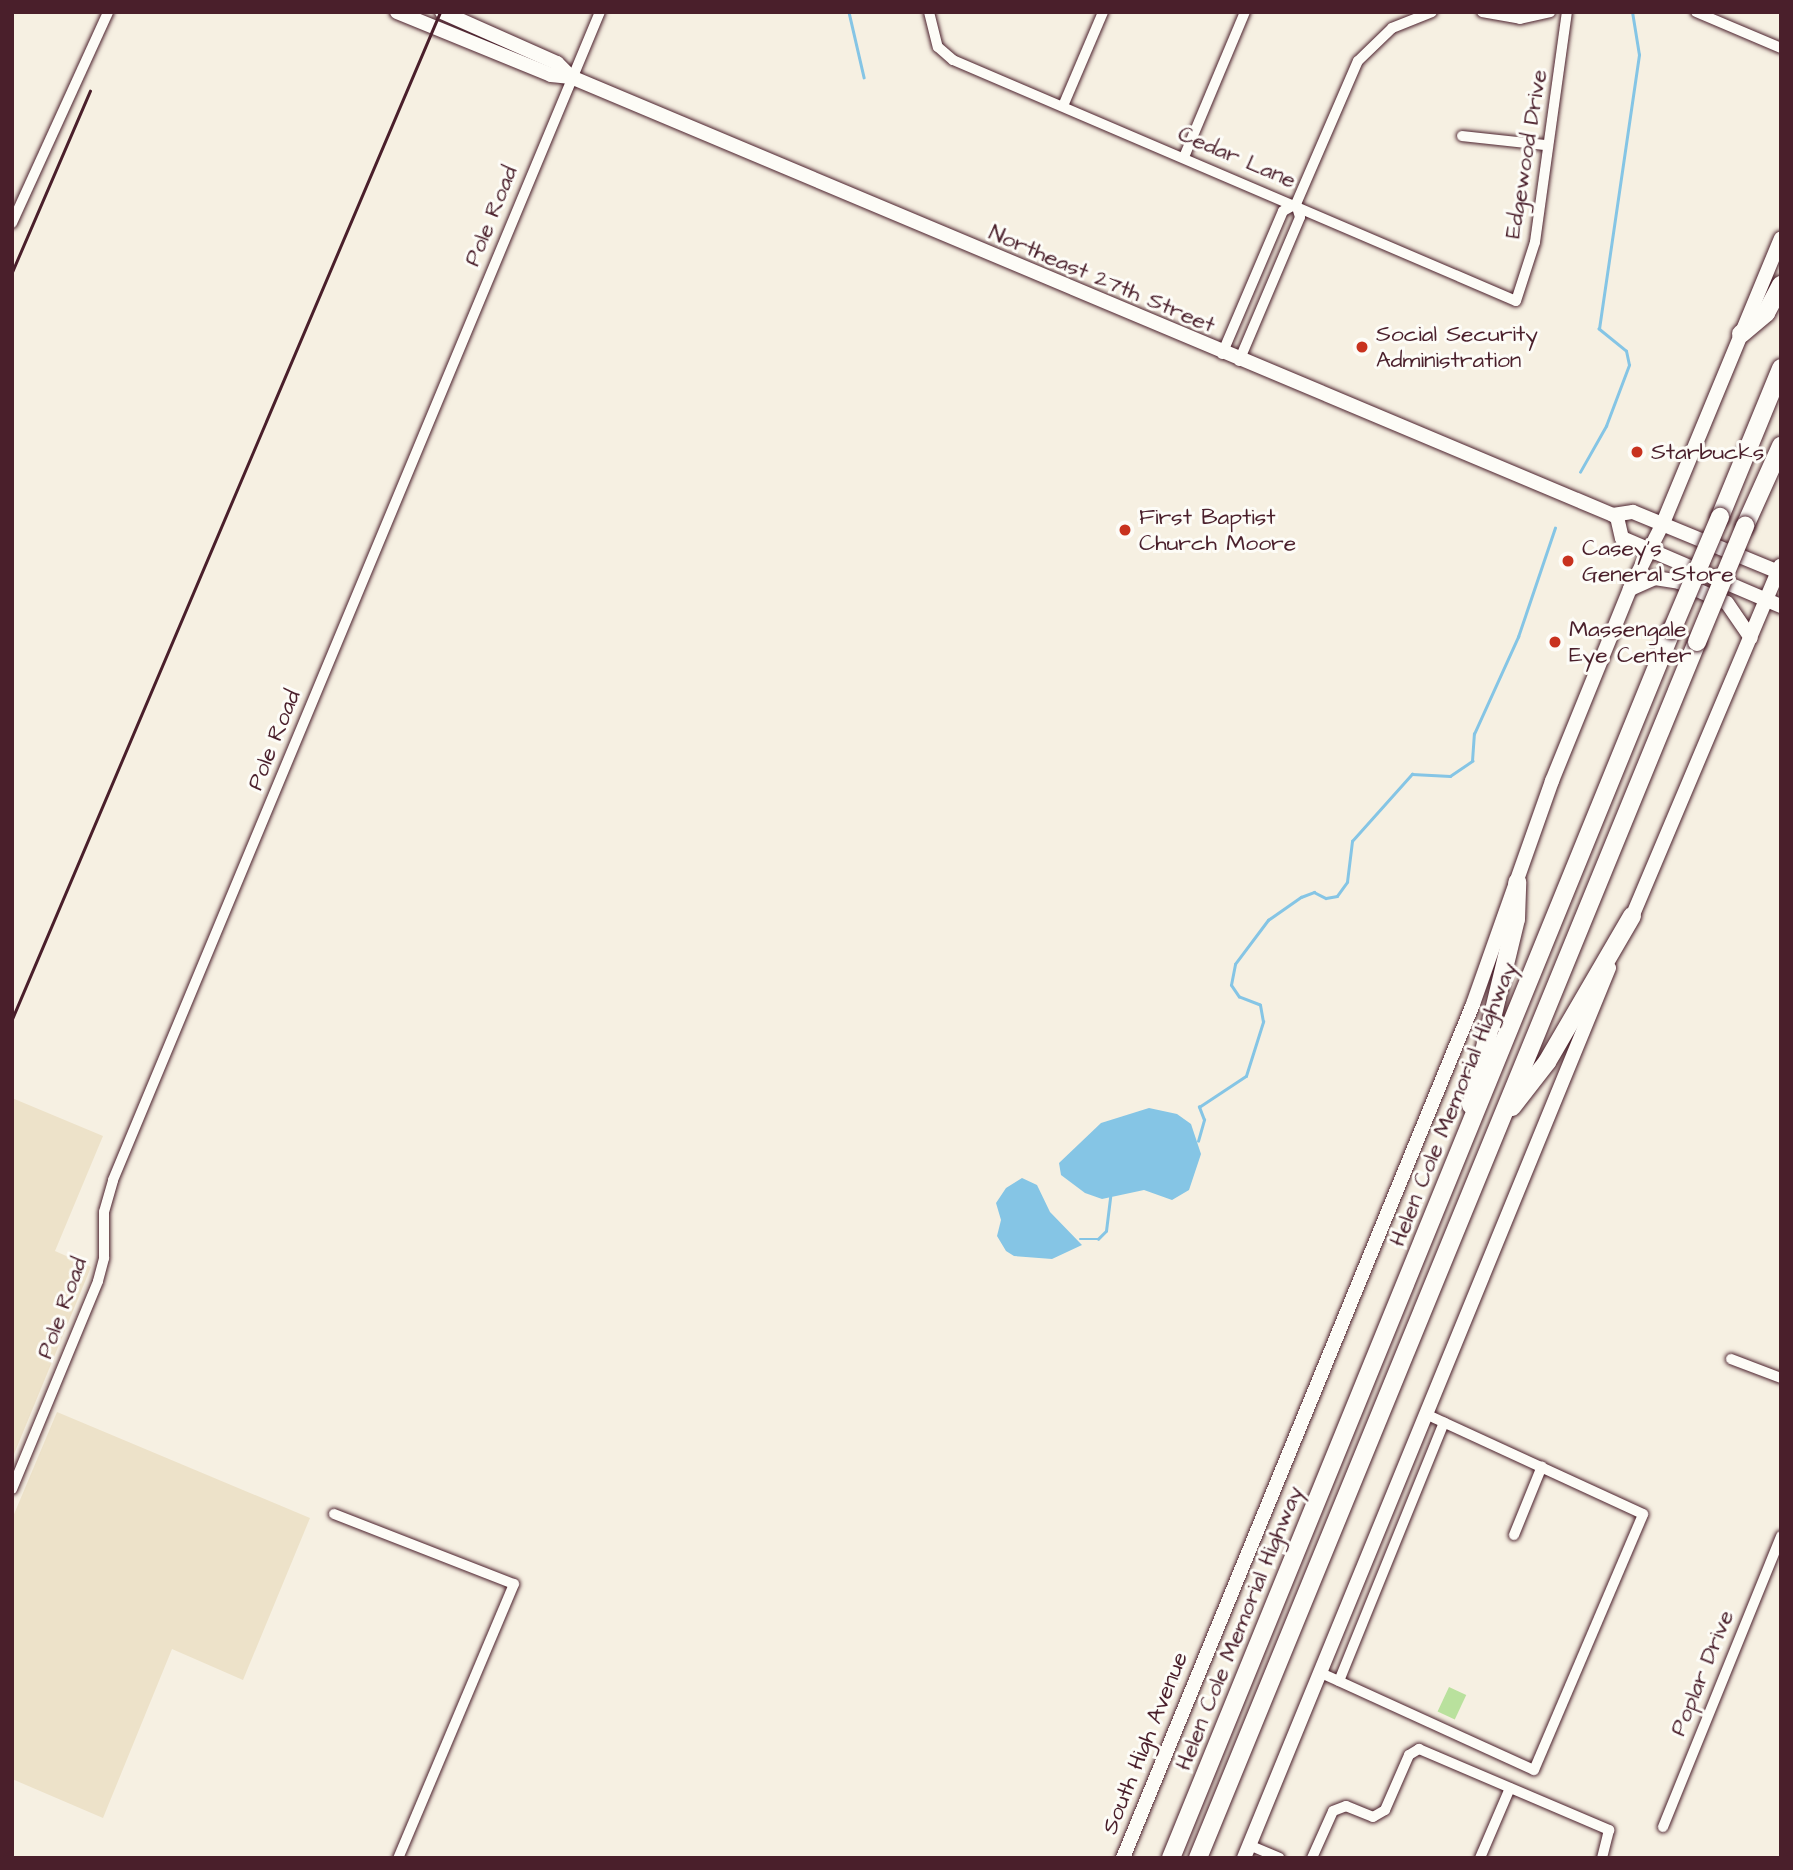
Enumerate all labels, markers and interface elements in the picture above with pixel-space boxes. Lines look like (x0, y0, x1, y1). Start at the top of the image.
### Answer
street label: Edgewood Drive (1499, 68, 1553, 240)
street label: Cedar Lane (1174, 120, 1300, 194)
street label: Pole Road (458, 162, 524, 270)
street label: Northeast 27th Street (985, 219, 1219, 339)
place label: Social Security Administration (1376, 320, 1538, 374)
marker: Social Security Administration (1354, 339, 1370, 355)
place label: Starbucks (1651, 438, 1764, 466)
marker: Starbucks (1629, 444, 1645, 460)
place label: First Baptist Church Moore (1139, 503, 1296, 557)
marker: First Baptist Church Moore (1117, 522, 1133, 538)
place label: Casey's General Store (1582, 534, 1734, 588)
marker: Casey's General Store (1560, 553, 1576, 569)
place label: Massengale Eye Center (1569, 615, 1692, 669)
marker: Massengale Eye Center (1547, 634, 1563, 650)
street label: Pole Road (241, 686, 307, 794)
street label: Helen Cole Memorial Highway (1383, 958, 1523, 1250)
street label: Pole Road (31, 1254, 93, 1362)
street label: Helen Cole Memorial Highway (1169, 1482, 1309, 1774)
street label: Poplar Drive (1664, 1606, 1740, 1740)
street label: South High Avenue (1096, 1648, 1194, 1838)

